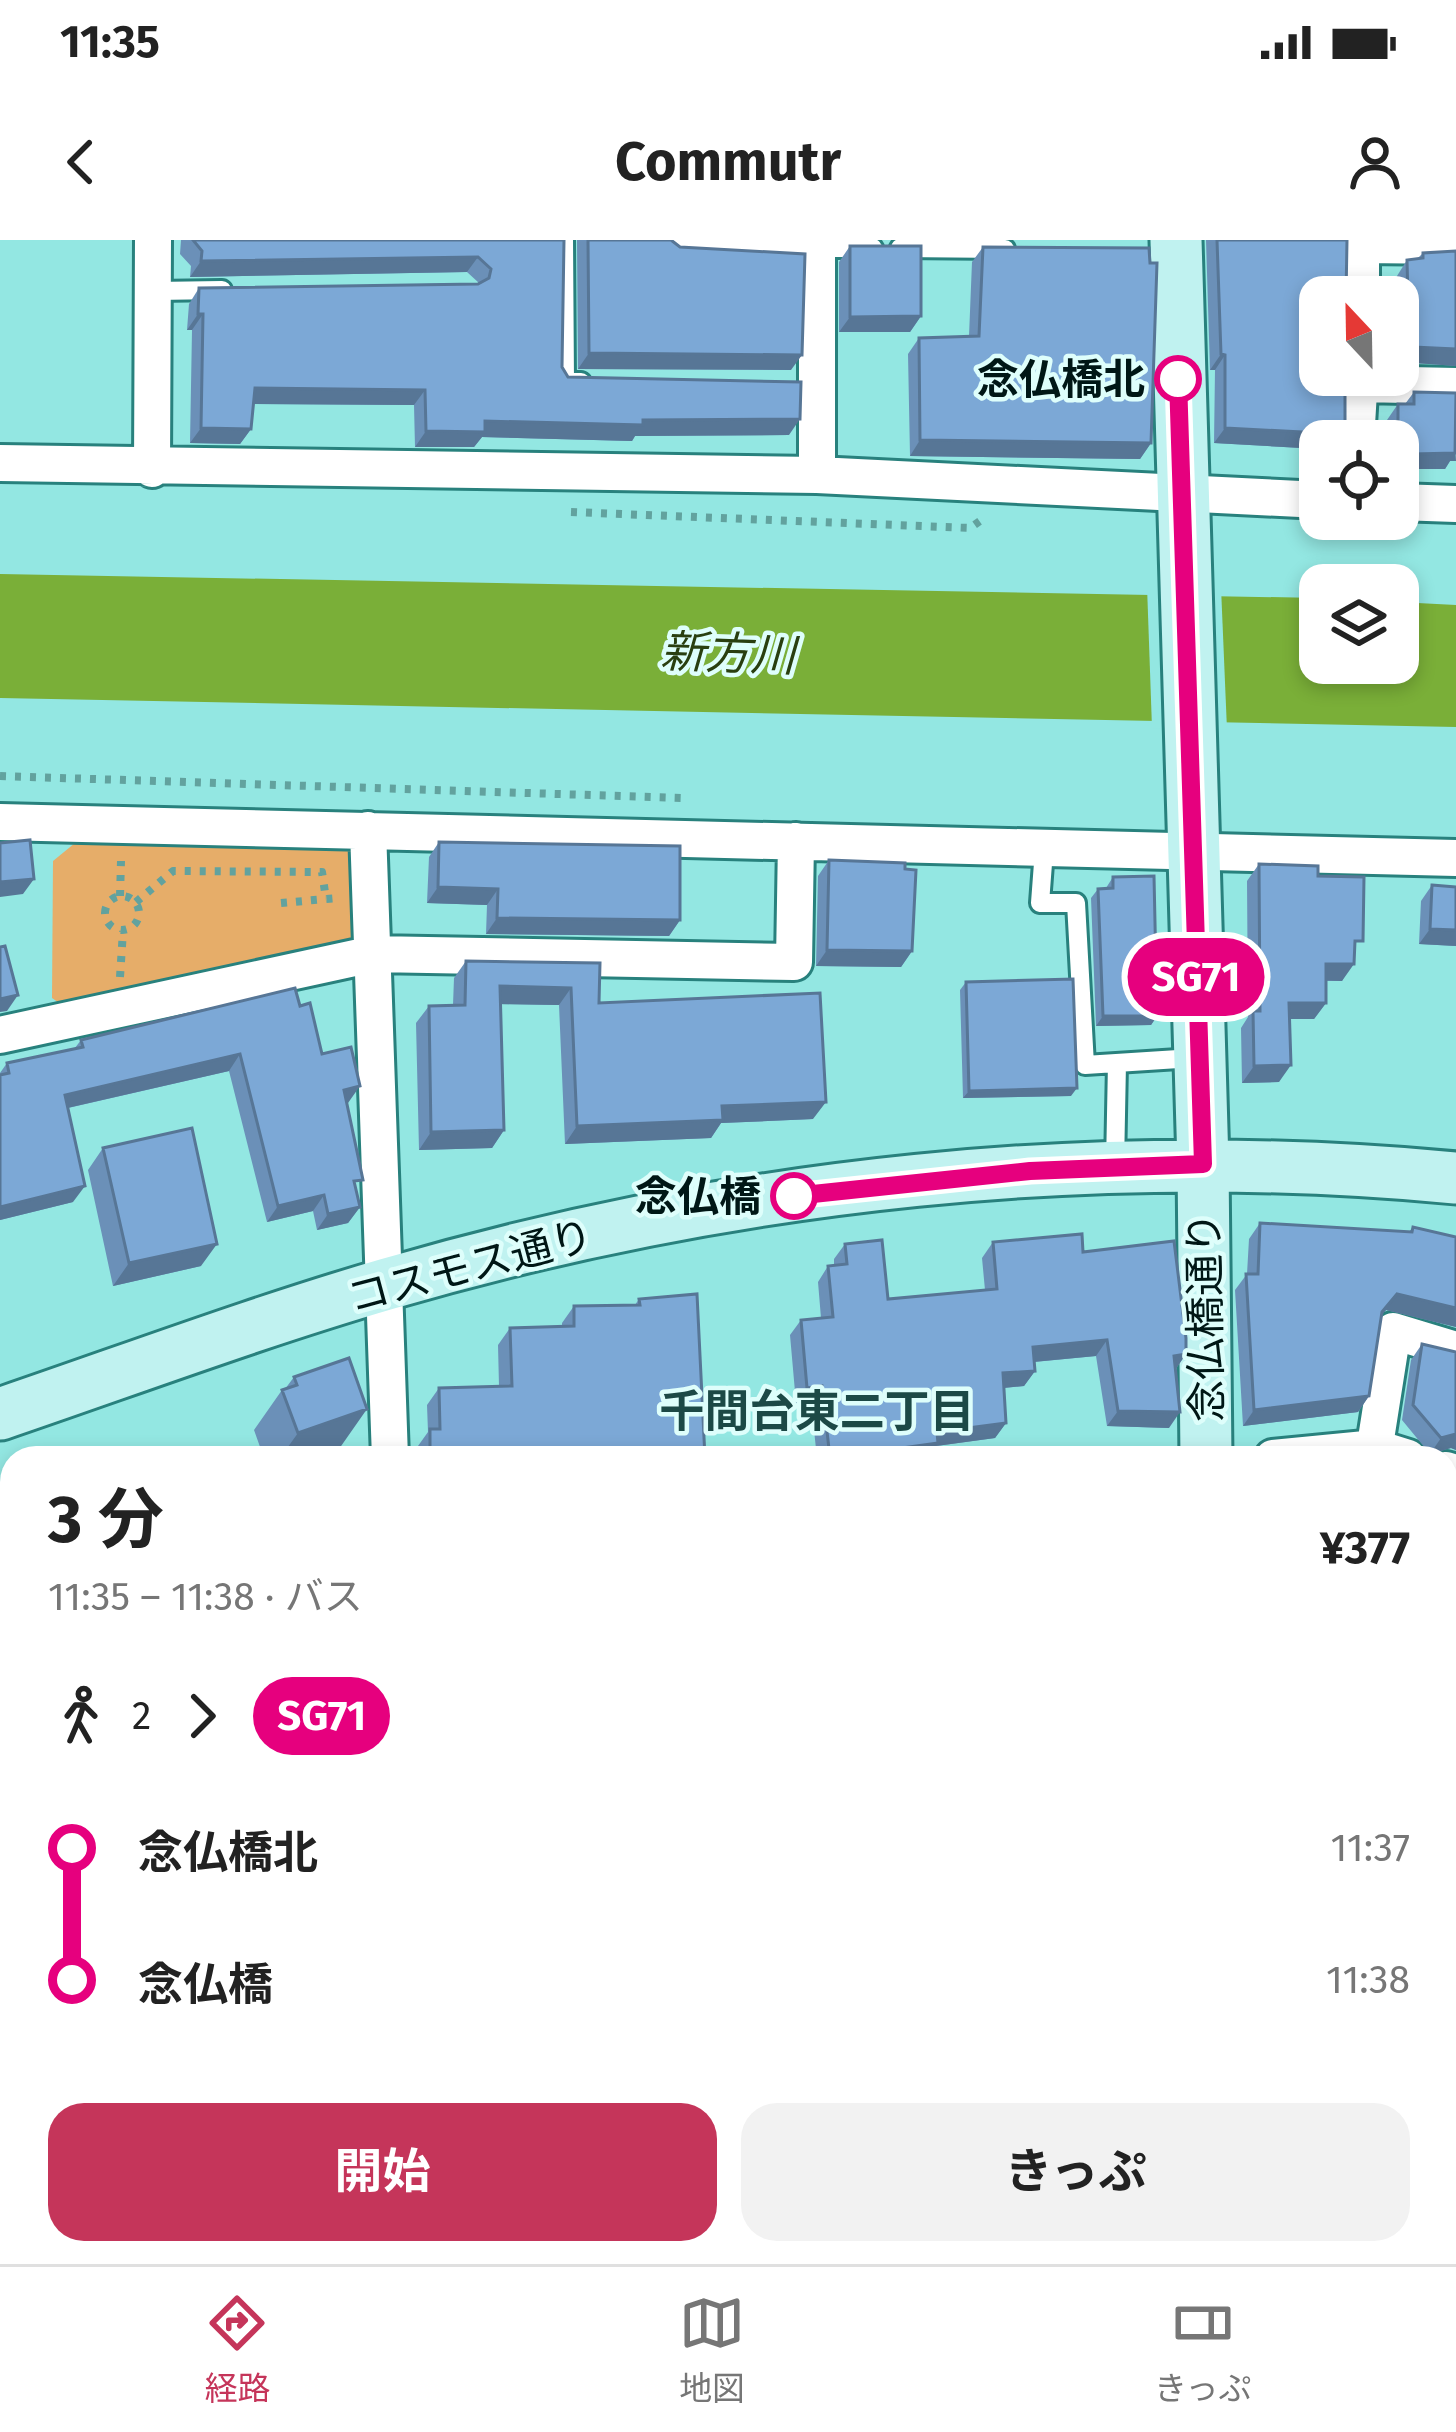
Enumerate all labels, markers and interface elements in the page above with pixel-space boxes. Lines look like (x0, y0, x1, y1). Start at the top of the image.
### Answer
text: 11:35 (60, 15, 160, 69)
icon: back (48, 129, 114, 195)
icon: person (1342, 129, 1408, 195)
text: Commutr (615, 130, 841, 194)
north arrow (1299, 276, 1419, 396)
map controls (1299, 276, 1419, 684)
place label: 念仏橋北 (977, 355, 1145, 405)
marker: 念仏橋北 (1156, 357, 1200, 401)
button: locate (1299, 420, 1419, 540)
button: layers (1299, 564, 1419, 684)
water label: 新方川 (660, 625, 800, 683)
line badge: SG71 (1112, 938, 1280, 1016)
text: SG71 (1152, 952, 1240, 1002)
place label: 念仏橋 (635, 1172, 761, 1222)
marker: 念仏橋 (772, 1174, 816, 1218)
street label: コスモス通り (342, 1210, 598, 1324)
street label: 念仏橋通り (1179, 1212, 1233, 1422)
district label: 千間台東二丁目 (659, 1385, 975, 1439)
text: 3 分 (48, 1480, 164, 1559)
text: ¥377 (1320, 1521, 1410, 1575)
text: 11:35 – 11:38 · バス (48, 1574, 363, 1620)
icon: walk (48, 1683, 114, 1749)
icon: forward (169, 1683, 235, 1749)
text: SG71 (277, 1691, 366, 1741)
text: 2 (132, 1693, 151, 1739)
text: 11:37 (1330, 1825, 1410, 1871)
text: 念仏橋北 (138, 1826, 318, 1880)
text: 11:38 (1326, 1957, 1410, 2003)
text: 念仏橋 (138, 1958, 273, 2012)
button: 開始 (48, 2103, 717, 2241)
button: きっぷ (741, 2103, 1410, 2241)
tab: 経路 (204, 2290, 270, 2410)
tab: 地図 (679, 2290, 745, 2410)
tab: きっぷ (1154, 2290, 1252, 2410)

